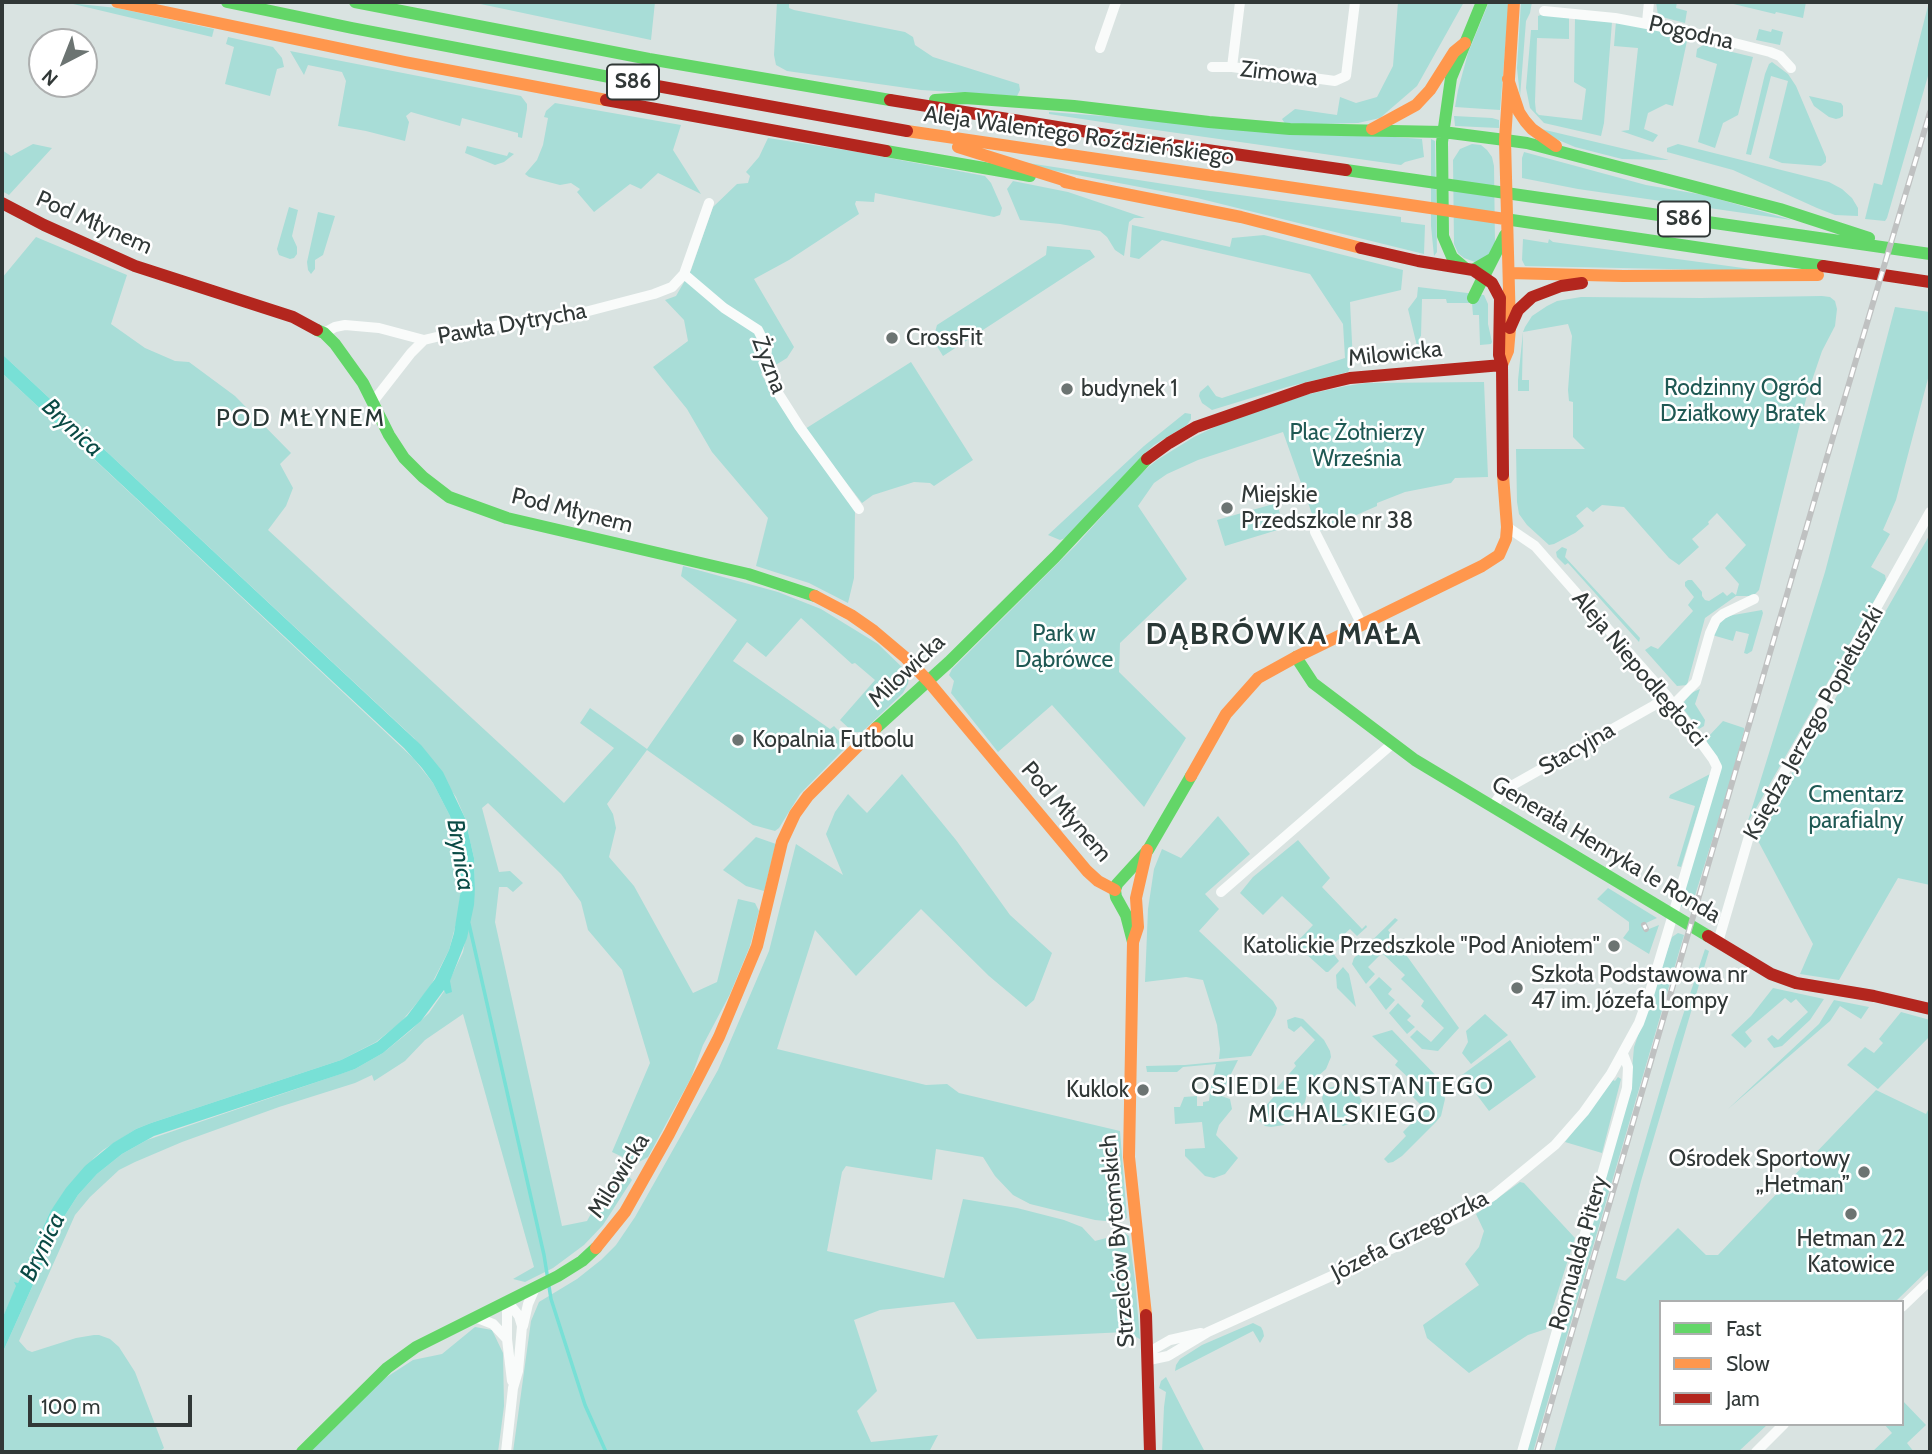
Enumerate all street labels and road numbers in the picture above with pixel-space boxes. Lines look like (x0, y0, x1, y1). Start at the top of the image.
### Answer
street label: Pogodna (1646, 10, 1736, 56)
street label: Zimowa (1239, 56, 1319, 92)
road number: S86 (607, 64, 659, 100)
street label: Aleja Walentego Roździeńskiego (922, 101, 1236, 171)
street label: Pod Młynem (32, 185, 156, 261)
road number: S86 (1658, 202, 1710, 236)
street label: Pawła Dytrycha (435, 297, 589, 351)
street label: Żyzna (746, 333, 792, 397)
street label: Milowicka (1347, 335, 1443, 373)
street label: Pod Młynem (509, 483, 635, 539)
street label: Aleja Niepodległości (1566, 586, 1712, 752)
street label: Księdza Jerzego Popiełuszki (1738, 601, 1890, 845)
street label: Milowicka (863, 629, 951, 713)
street label: Stacyjna (1534, 716, 1620, 782)
street label: Pod Młynem (1015, 756, 1117, 868)
street label: Generała Henryka le Ronda (1486, 771, 1726, 929)
street label: Milowicka (582, 1129, 656, 1223)
street label: Strzelców Bytomskich (1095, 1133, 1141, 1349)
street label: Romualda Pitery (1544, 1172, 1614, 1334)
street label: Józefa Grzegorzka (1327, 1185, 1493, 1287)

